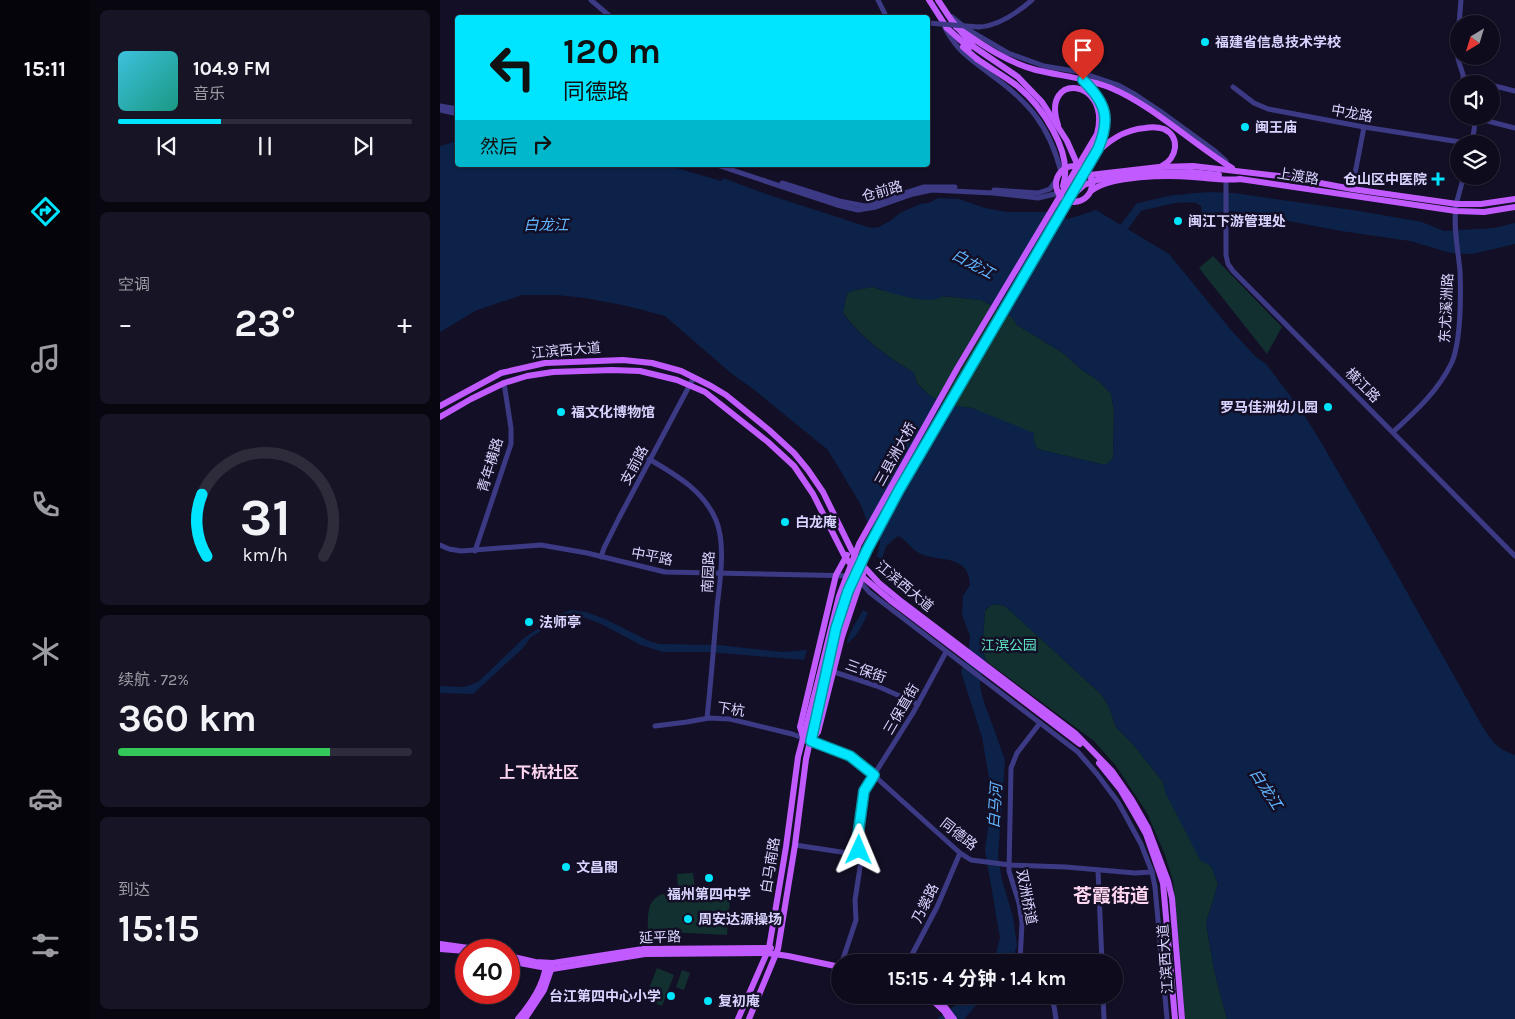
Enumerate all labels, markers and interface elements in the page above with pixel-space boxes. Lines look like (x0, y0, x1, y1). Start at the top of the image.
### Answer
north arrow (1450, 15, 1500, 65)
map controls (1450, 15, 1500, 185)
pin (1062, 29, 1104, 80)
text: 120 m (563, 31, 661, 72)
place label: 福建省信息技术学校 (1215, 34, 1341, 51)
icon: left (480, 35, 545, 100)
icon: arrive (1069, 36, 1097, 64)
marker: 福建省信息技术学校 (1199, 36, 1211, 48)
text: 15:11 (24, 56, 66, 82)
text: 104.9 FM (193, 58, 271, 80)
button: sound (1450, 75, 1500, 125)
text: 同德路 (563, 79, 629, 105)
text: 音乐 (193, 84, 225, 103)
street label: 中龙路 (1330, 101, 1374, 126)
place label: 闽王庙 (1255, 119, 1297, 136)
marker: 闽王庙 (1239, 121, 1251, 133)
icon: right (528, 130, 556, 158)
icon: previous (153, 132, 181, 160)
icon: pause (251, 132, 279, 160)
icon: next (349, 132, 377, 160)
button: layers (1450, 135, 1500, 185)
text: 然后 (480, 136, 518, 158)
street label: 上渡路 (1276, 165, 1320, 188)
place label: 仓山区中医院 (1343, 171, 1427, 188)
marker: 仓山区中医院 (1431, 172, 1445, 186)
street label: 仓前路 (860, 178, 905, 205)
icon: directions (28, 194, 63, 229)
place label: 闽江下游管理处 (1188, 213, 1286, 230)
marker: 闽江下游管理处 (1172, 215, 1184, 227)
water label: 白龙江 (523, 216, 570, 234)
water label: 白龙江 (949, 245, 999, 283)
street label: 东尤溪洲路 (1436, 273, 1457, 343)
text: 空调 (118, 275, 150, 294)
text: 23° (234, 301, 296, 346)
text: − (118, 307, 133, 340)
text: + (397, 307, 412, 340)
street label: 江滨西大道 (530, 339, 602, 362)
icon: music (28, 341, 63, 376)
street label: 横江路 (1342, 364, 1384, 406)
place label: 罗马佳洲幼儿园 (1220, 399, 1318, 416)
marker: 罗马佳洲幼儿园 (1322, 401, 1334, 413)
place label: 福文化博物馆 (571, 404, 655, 421)
marker: 福文化博物馆 (555, 406, 567, 418)
street label: 三县洲大桥 (871, 420, 920, 489)
street label: 青年横路 (474, 436, 507, 494)
street label: 支前路 (617, 443, 652, 488)
icon: phone (28, 487, 63, 522)
text: 31 (240, 487, 290, 548)
place label: 白龙庵 (795, 514, 837, 531)
marker: 白龙庵 (779, 516, 791, 528)
street label: 中平路 (630, 544, 674, 569)
text: km/h (242, 545, 288, 566)
street label: 南园路 (699, 551, 718, 593)
street label: 江滨西大道 (872, 557, 937, 615)
place label: 法师亭 (539, 614, 581, 631)
marker: 法师亭 (523, 616, 535, 628)
icon: climate (28, 634, 63, 669)
park label: 江滨公园 (981, 637, 1037, 654)
street label: 三保街 (843, 656, 888, 687)
text: 续航 · 72% (118, 670, 189, 689)
street label: 三保直街 (880, 681, 923, 738)
text: 360 km (118, 696, 257, 741)
street label: 下杭 (716, 699, 746, 720)
district label: 上下杭社区 (499, 763, 579, 782)
water label: 白龙江 (1246, 765, 1287, 814)
water label: 白马河 (984, 780, 1006, 829)
icon: car (28, 781, 63, 816)
street label: 同德路 (937, 815, 980, 854)
position arrow (832, 823, 884, 875)
street label: 白马南路 (758, 836, 783, 894)
place label: 文昌閣 (576, 859, 618, 876)
marker: 文昌閣 (560, 861, 572, 873)
street label: 双洲桥道 (1013, 868, 1040, 926)
marker: 福州第四中学 (703, 872, 715, 884)
text: 到达 (118, 880, 150, 899)
street label: 乃裳路 (909, 881, 942, 926)
district label: 苍霞街道 (1073, 885, 1149, 907)
place label: 福州第四中学 (667, 886, 751, 903)
text: 15:15 (118, 906, 200, 951)
place label: 周安达源操场 (698, 911, 782, 928)
marker: 周安达源操场 (682, 913, 694, 925)
street label: 江滨西大道 (1155, 923, 1176, 994)
icon: filters (28, 928, 63, 963)
street label: 延平路 (639, 928, 681, 947)
speed limit sign: 40 (455, 939, 520, 1004)
text: 15:15 · 4 分钟 · 1.4 km (888, 968, 1066, 990)
place label: 台江第四中心小学 (549, 988, 661, 1005)
marker: 台江第四中心小学 (665, 990, 677, 1002)
place label: 复初庵 (718, 993, 760, 1010)
marker: 复初庵 (702, 995, 714, 1007)

